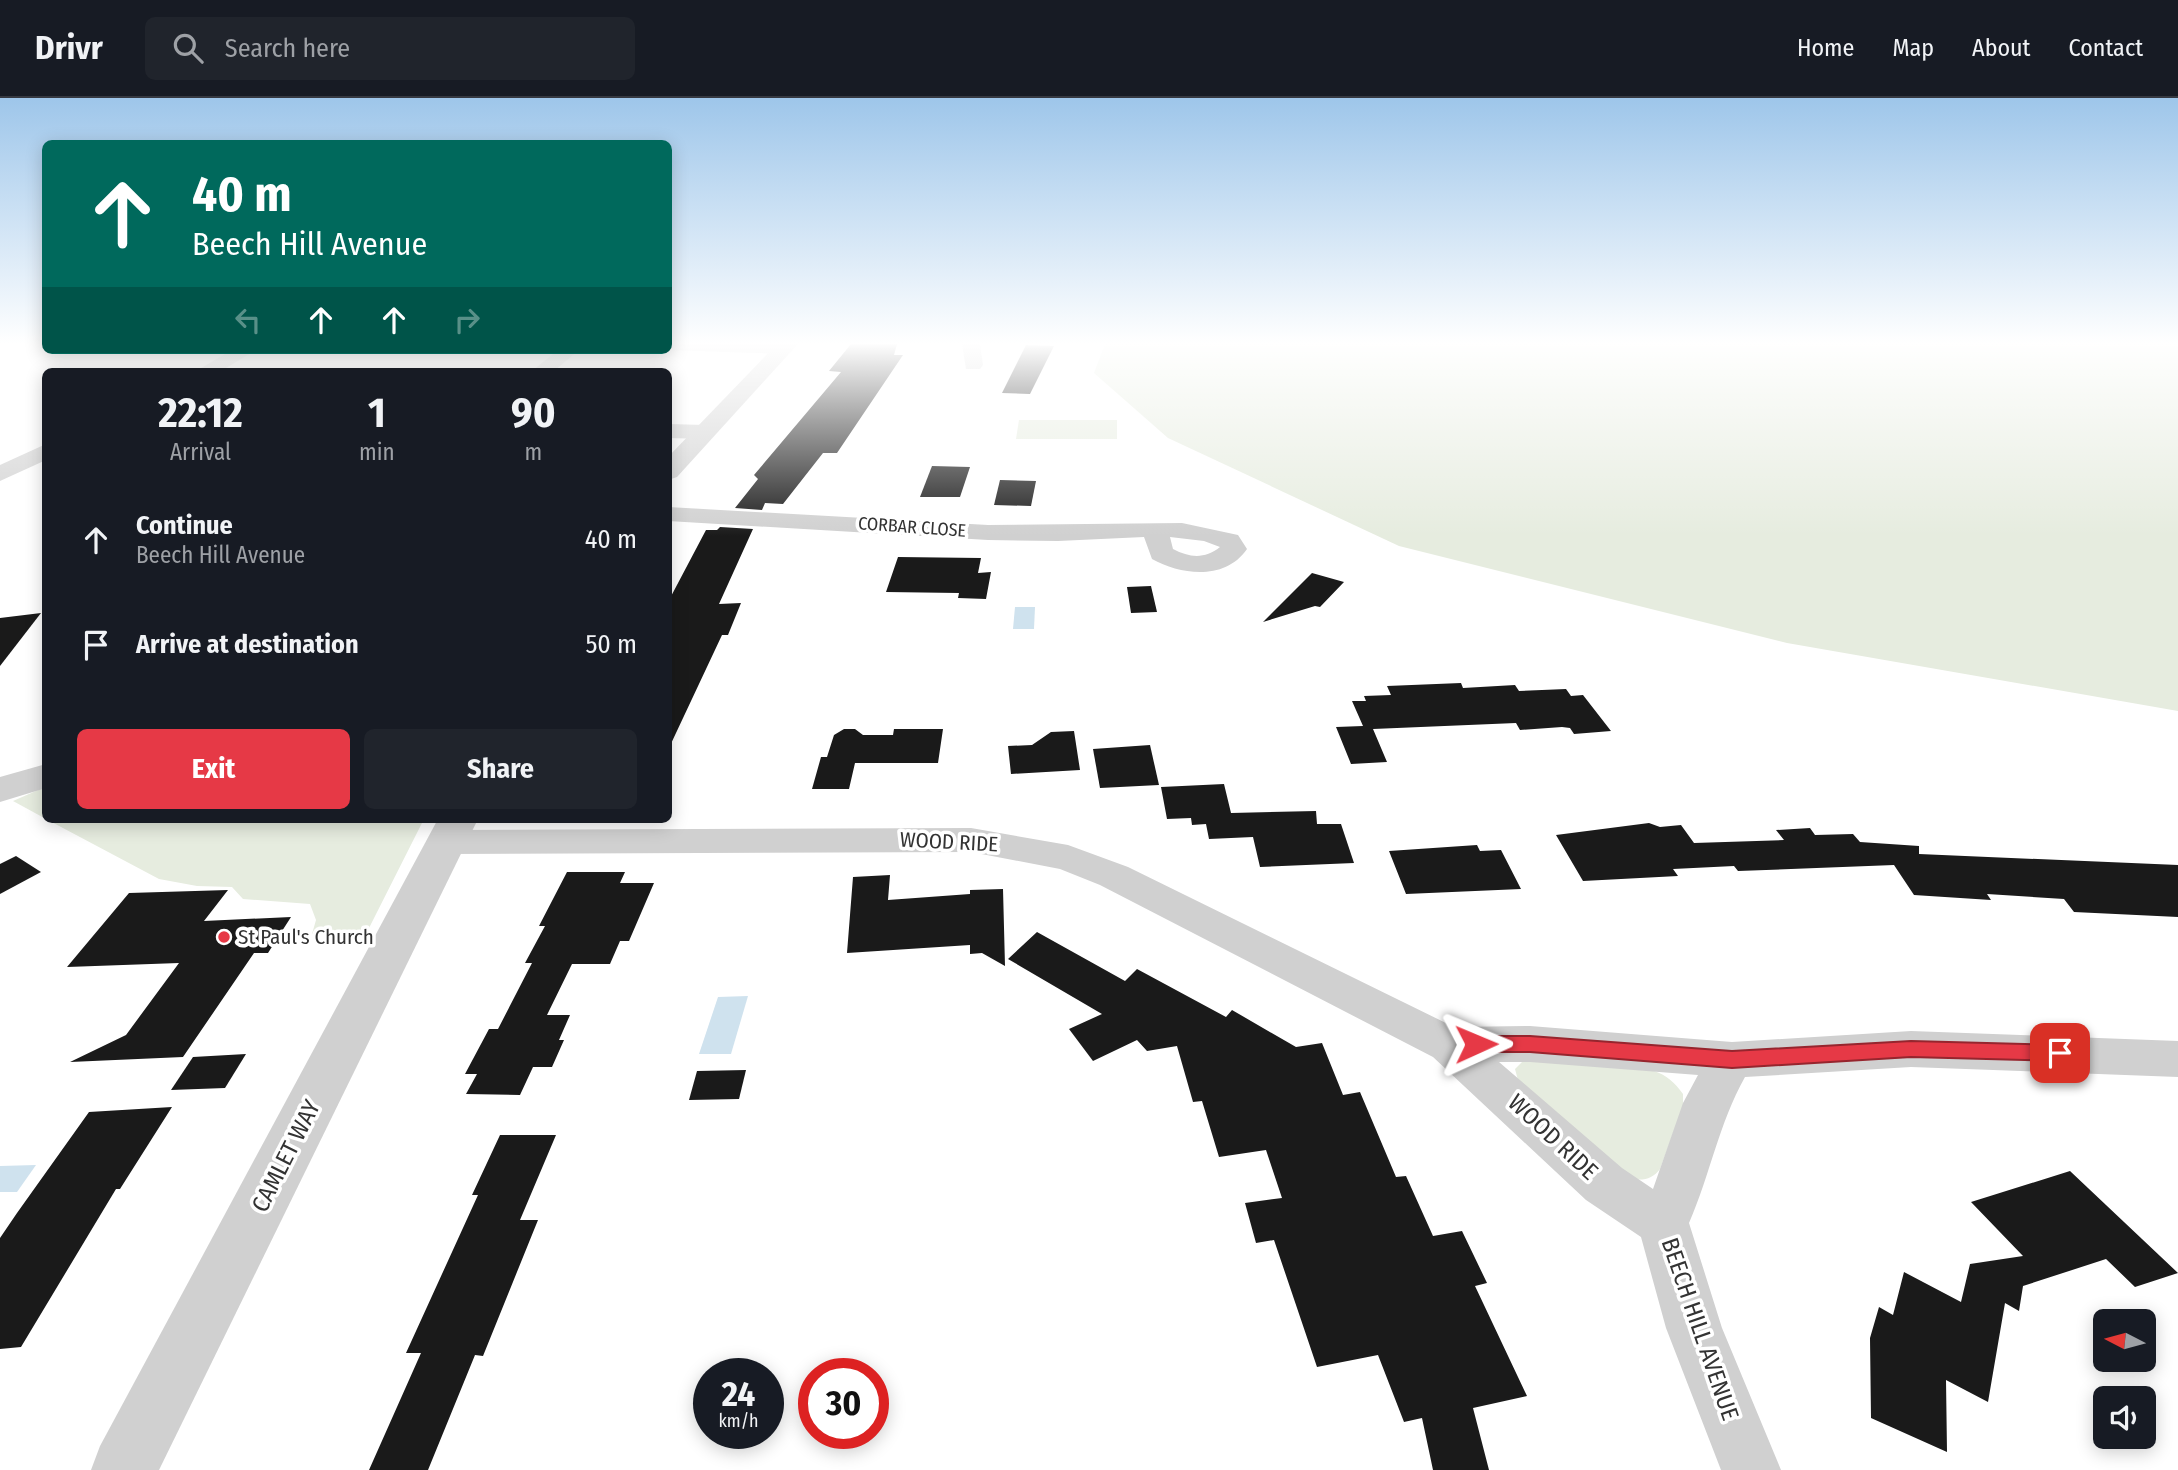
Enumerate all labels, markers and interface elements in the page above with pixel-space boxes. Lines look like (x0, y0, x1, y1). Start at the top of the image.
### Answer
search box (145, 17, 635, 80)
text: Drivr (35, 28, 103, 68)
icon: search (169, 29, 207, 67)
text: Search here (225, 33, 350, 64)
text: Home (1797, 34, 1854, 62)
text: Map (1892, 34, 1934, 62)
text: About (1972, 34, 2030, 62)
text: Contact (2068, 34, 2143, 62)
text: 40 m (192, 165, 292, 224)
icon: ahead (77, 168, 168, 259)
text: Beech Hill Avenue (192, 225, 427, 263)
icon: left (229, 301, 267, 339)
icon: ahead (302, 301, 340, 339)
icon: ahead (375, 301, 413, 339)
icon: right (448, 301, 486, 339)
text: 22:12 (158, 388, 243, 438)
text: 1 (368, 388, 386, 438)
text: 90 (511, 388, 556, 438)
text: Arrival (170, 438, 231, 466)
text: min (359, 438, 395, 466)
text: m (524, 438, 542, 466)
text: Continue (136, 510, 233, 541)
street label: CORBAR CLOSE (857, 512, 967, 542)
icon: ahead (77, 521, 115, 559)
text: 40 m (585, 524, 637, 555)
text: Beech Hill Avenue (136, 541, 305, 569)
icon: arrive (77, 626, 115, 664)
text: Arrive at destination (136, 629, 359, 660)
text: 50 m (585, 629, 637, 660)
button: Exit (77, 729, 350, 809)
button: Share (364, 729, 637, 809)
street label: WOOD RIDE (899, 826, 999, 858)
place label: St Paul's Church (238, 924, 374, 950)
marker: St Paul's Church (216, 929, 232, 945)
position arrow (1439, 1007, 1513, 1081)
pin (2030, 1023, 2090, 1083)
icon: arrive (2041, 1034, 2079, 1072)
street label: WOOD RIDE (1502, 1088, 1604, 1186)
street label: CAMLET WAY (246, 1095, 326, 1217)
street label: BEECH HILL AVENUE (1656, 1234, 1744, 1424)
north arrow (2093, 1309, 2156, 1372)
map controls (2093, 1309, 2156, 1449)
speed limit sign: 30 (798, 1358, 889, 1449)
text: 24 (722, 1373, 755, 1415)
button: sound (2093, 1386, 2156, 1449)
text: km/h (718, 1410, 759, 1432)

